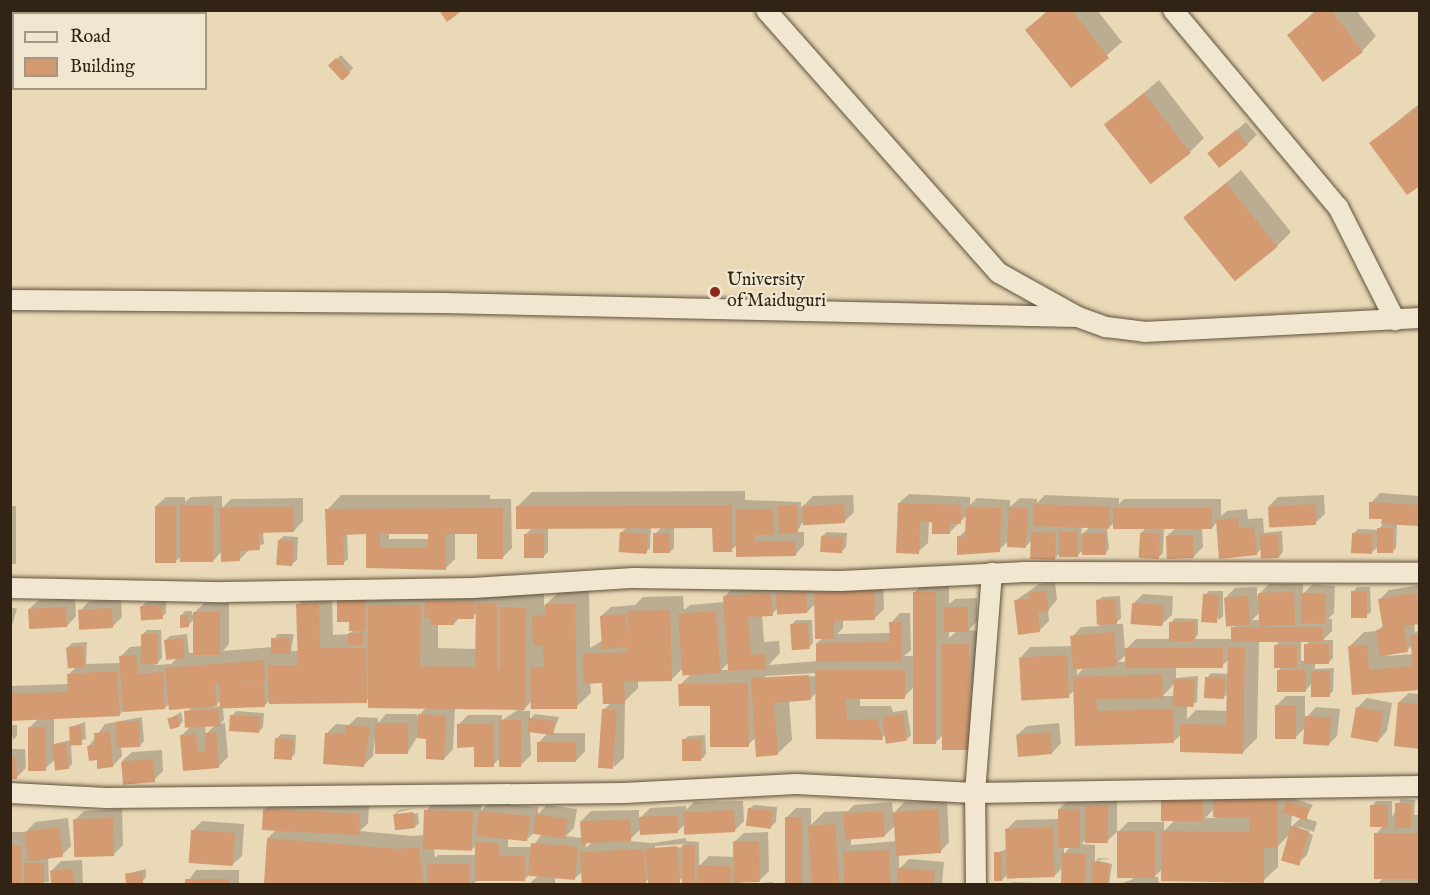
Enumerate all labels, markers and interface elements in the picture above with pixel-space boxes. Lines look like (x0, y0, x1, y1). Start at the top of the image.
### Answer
legend (12, 12, 207, 90)
text: Road (70, 26, 111, 49)
text: Building (70, 56, 135, 79)
place label: University of Maiduguri (727, 271, 826, 314)
marker: University of Maiduguri (708, 285, 722, 299)

